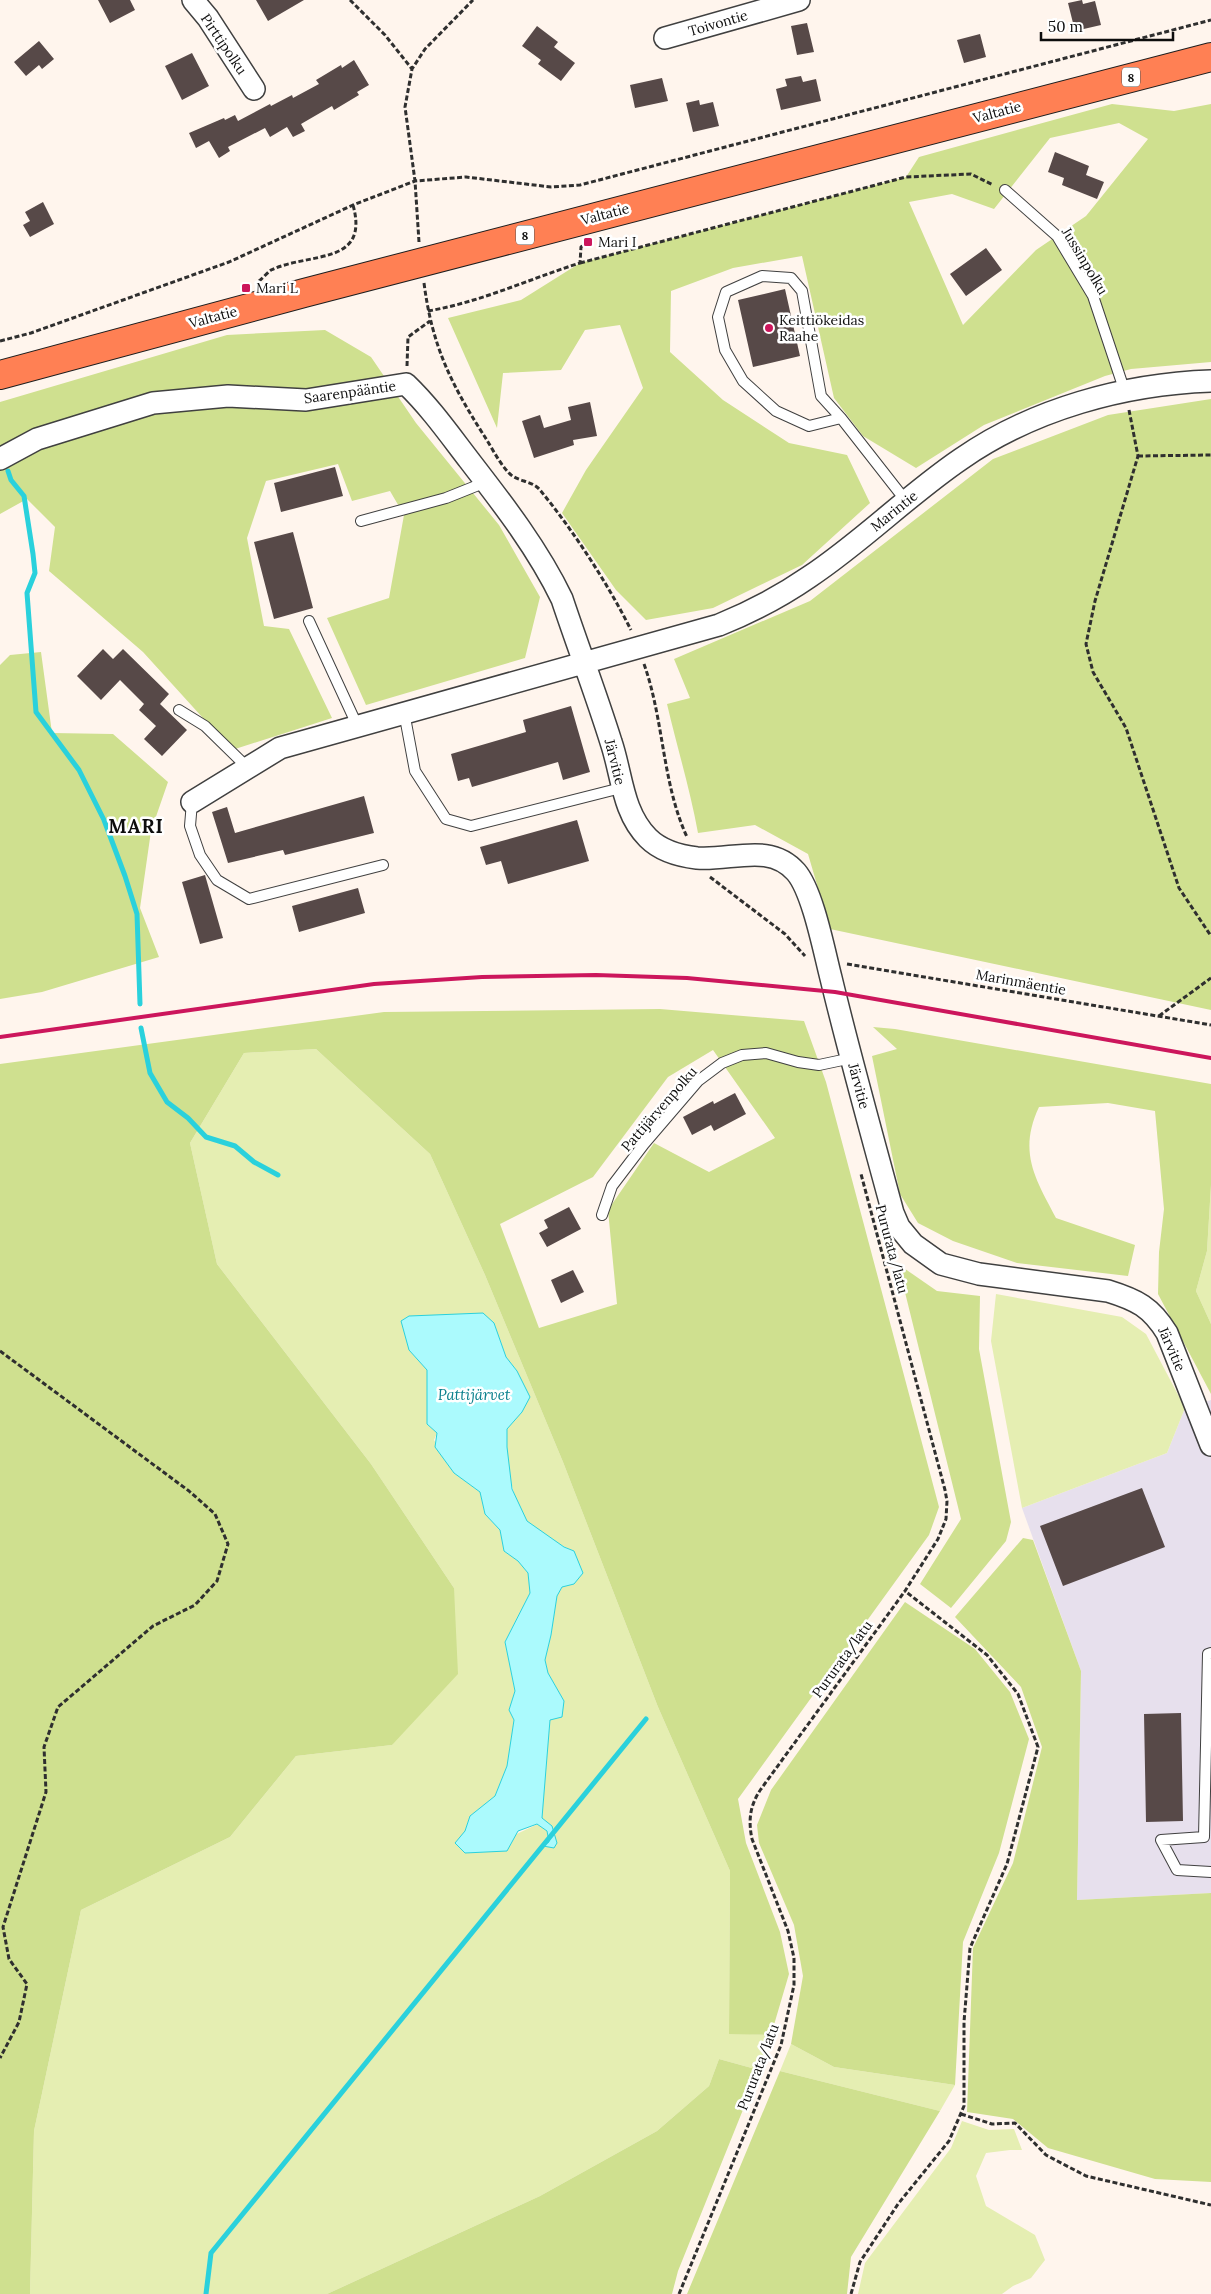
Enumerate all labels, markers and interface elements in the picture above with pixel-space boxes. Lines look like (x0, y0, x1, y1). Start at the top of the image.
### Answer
street label: Toivontie (686, 6, 750, 40)
street label: Pirttipolku (197, 10, 251, 78)
scale bar (1041, 10, 1174, 42)
text: 50 m (1048, 17, 1083, 36)
road number: 8 (1122, 68, 1140, 86)
street label: Valtatie (970, 97, 1024, 127)
street label: Valtatie (578, 199, 632, 229)
street label: Jussinpolku (1057, 223, 1112, 298)
road number: 8 (516, 226, 534, 244)
place label: Mari I (598, 233, 636, 251)
marker: Mari I (582, 236, 594, 248)
place label: Mari L (256, 279, 298, 297)
marker: Mari L (240, 282, 252, 294)
street label: Valtatie (186, 302, 240, 332)
place label: Keittiökeidas Raahe (779, 311, 864, 345)
marker: Keittiökeidas Raahe (763, 322, 775, 334)
street label: Saarenpääntie (303, 377, 397, 407)
street label: Marintie (867, 486, 922, 535)
street label: Järvitie (600, 736, 629, 787)
district label: MARI (108, 814, 164, 838)
street label: Marinmäentie (975, 965, 1068, 999)
street label: Järvitie (844, 1060, 874, 1111)
street label: Pattijärvenpolku (617, 1063, 701, 1155)
street label: Pururata/latu (872, 1203, 912, 1295)
street label: Järvitie (1154, 1323, 1190, 1374)
water label: Pattijärvet (438, 1385, 511, 1404)
street label: Pururata/latu (808, 1617, 876, 1701)
street label: Pururata/latu (733, 2021, 783, 2113)

